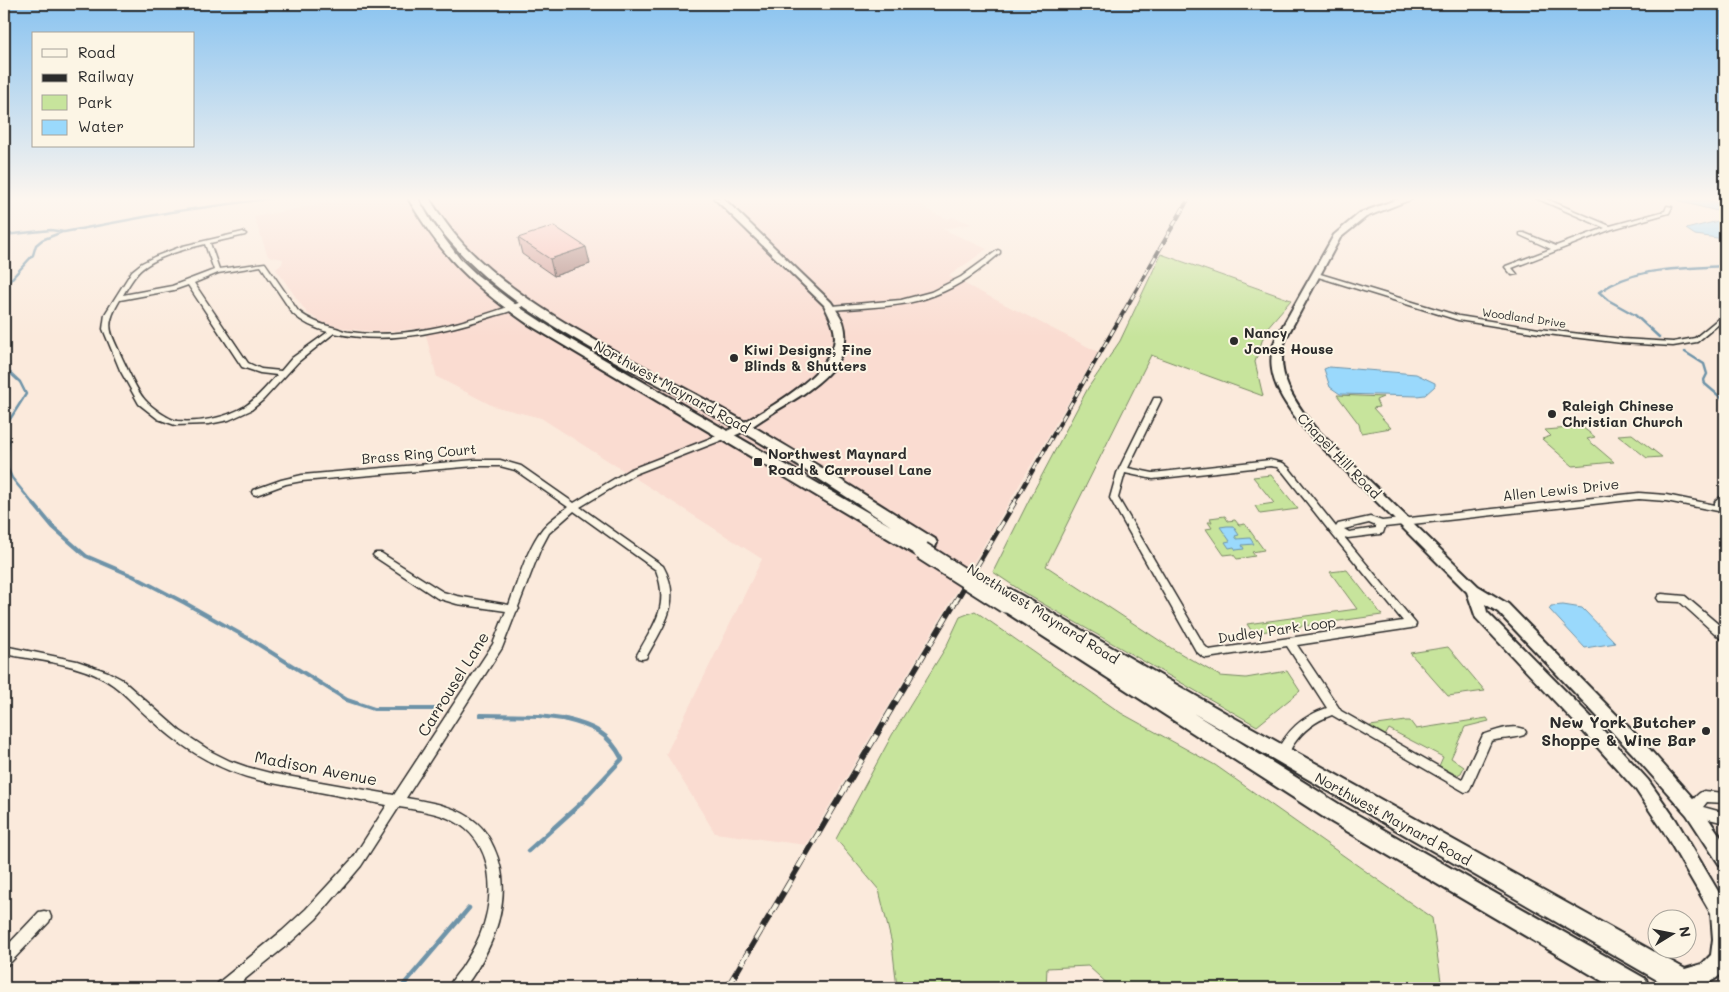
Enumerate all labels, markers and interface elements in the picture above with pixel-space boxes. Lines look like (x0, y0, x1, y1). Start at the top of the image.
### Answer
legend (32, 32, 195, 148)
text: Road (78, 42, 115, 62)
text: Railway (78, 66, 134, 86)
text: Park (78, 92, 112, 112)
text: Water (78, 116, 124, 136)
street label: Woodland Drive (1481, 304, 1567, 331)
place label: Nancy Jones House (1244, 323, 1333, 358)
marker: Nancy Jones House (1228, 335, 1240, 347)
street label: Northwest Maynard Road (591, 336, 754, 437)
place label: Kiwi Designs, Fine Blinds & Shutters (744, 340, 872, 375)
marker: Kiwi Designs, Fine Blinds & Shutters (728, 352, 740, 364)
place label: Raleigh Chinese Christian Church (1562, 396, 1683, 431)
marker: Raleigh Chinese Christian Church (1546, 408, 1558, 420)
street label: Chapel Hill Road (1293, 409, 1385, 503)
street label: Brass Ring Court (361, 439, 477, 468)
place label: Northwest Maynard Road & Carrousel Lane (768, 444, 932, 479)
marker: Northwest Maynard Road & Carrousel Lane (752, 456, 764, 468)
street label: Allen Lewis Drive (1502, 474, 1620, 505)
street label: Northwest Maynard Road (964, 559, 1123, 668)
street label: Dudley Park Loop (1217, 612, 1337, 647)
street label: Carrousel Lane (412, 627, 493, 740)
place label: New York Butcher Shoppe & Wine Bar (1541, 711, 1696, 750)
marker: New York Butcher Shoppe & Wine Bar (1700, 725, 1712, 737)
street label: Madison Avenue (253, 745, 379, 790)
street label: Northwest Maynard Road (1312, 768, 1475, 869)
north arrow (1646, 910, 1696, 960)
text: N (1675, 925, 1696, 939)

